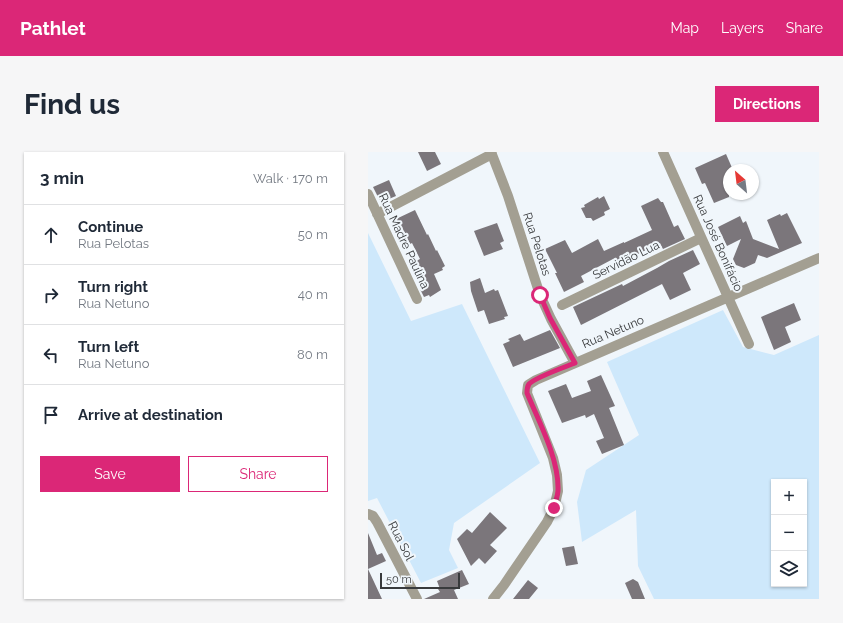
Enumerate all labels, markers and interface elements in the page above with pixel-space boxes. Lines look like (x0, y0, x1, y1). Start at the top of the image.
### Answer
text: Pathlet (20, 17, 86, 39)
text: Map (671, 20, 699, 36)
text: Layers (721, 20, 764, 36)
text: Share (786, 20, 823, 36)
button: Directions (715, 86, 819, 122)
text: Find us (24, 88, 120, 121)
north arrow (723, 164, 759, 200)
text: 3 min (40, 168, 84, 188)
text: Walk · 170 m (253, 171, 328, 186)
street label: Rua Madre Paulina (376, 191, 432, 291)
street label: Rua José Bonifácio (690, 192, 746, 294)
street label: Rua Pelotas (520, 211, 554, 278)
text: Continue (78, 218, 143, 236)
icon: ahead (40, 224, 62, 246)
text: 50 m (298, 227, 328, 242)
text: Rua Pelotas (78, 236, 149, 251)
street label: Servidão Lua (590, 238, 662, 282)
text: Turn right (78, 278, 148, 296)
icon: right (40, 284, 62, 306)
route start (531, 286, 549, 304)
text: 40 m (298, 287, 328, 302)
text: Rua Netuno (78, 296, 149, 311)
street label: Rua Netuno (580, 313, 646, 351)
text: Turn left (78, 338, 139, 356)
icon: left (40, 344, 62, 366)
text: 80 m (297, 347, 328, 362)
text: Rua Netuno (78, 356, 149, 371)
icon: arrive (40, 404, 62, 426)
text: Arrive at destination (78, 406, 223, 424)
button: Save (40, 456, 180, 492)
button: Share (188, 456, 328, 492)
map controls (771, 479, 807, 587)
button: + (771, 479, 807, 515)
route end (545, 499, 563, 517)
button: − (771, 515, 807, 551)
street label: Rua Sol (385, 519, 417, 564)
button: layers (771, 551, 807, 587)
scale bar (380, 571, 460, 590)
text: 50 m (386, 573, 412, 586)

